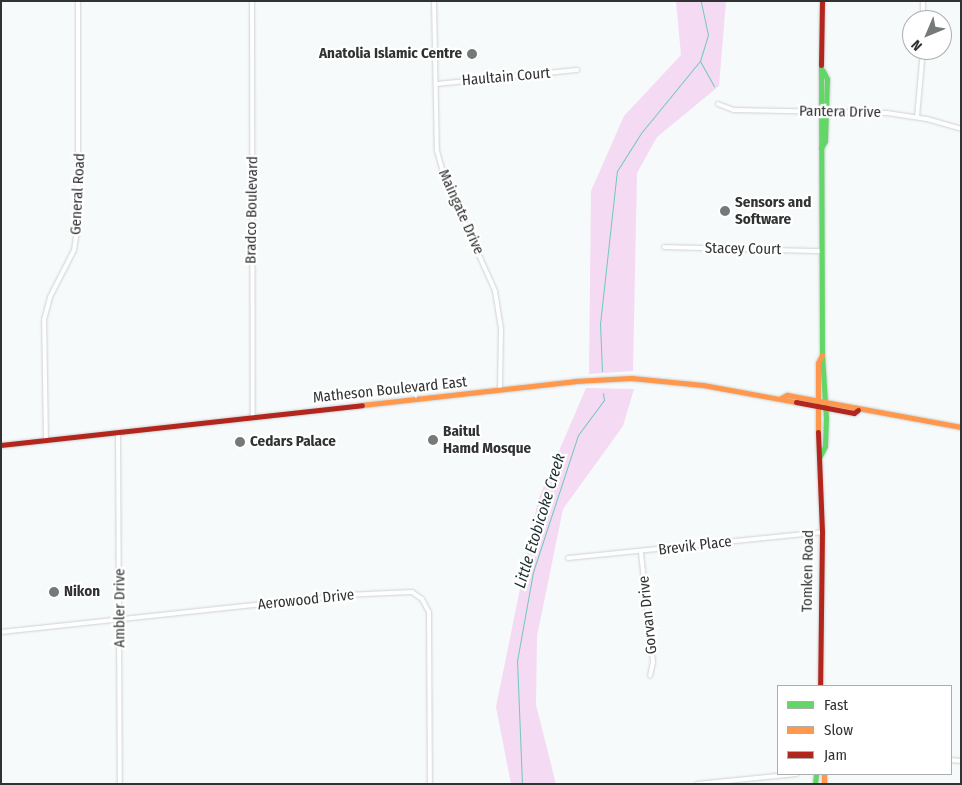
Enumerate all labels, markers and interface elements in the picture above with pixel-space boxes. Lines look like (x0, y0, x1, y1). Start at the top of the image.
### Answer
north arrow (902, 10, 952, 60)
text: N (908, 36, 926, 54)
place label: Anatolia Islamic Centre (319, 45, 462, 63)
marker: Anatolia Islamic Centre (466, 48, 478, 60)
street label: Haultain Court (461, 64, 551, 90)
street label: Pantera Drive (799, 102, 881, 122)
street label: General Road (67, 153, 89, 235)
street label: Bradco Boulevard (242, 156, 262, 264)
street label: Maingate Drive (434, 167, 488, 257)
place label: Sensors and Software (735, 193, 811, 228)
marker: Sensors and Software (719, 205, 731, 217)
street label: Stacey Court (705, 239, 781, 259)
street label: Matheson Boulevard East (312, 373, 468, 407)
place label: Baitul Hamd Mosque (443, 422, 531, 457)
place label: Cedars Palace (250, 433, 336, 451)
marker: Baitul Hamd Mosque (427, 434, 439, 446)
marker: Cedars Palace (234, 436, 246, 448)
water label: Little Etobicoke Creek (510, 451, 570, 591)
street label: Tomken Road (798, 530, 818, 612)
street label: Brevik Place (657, 533, 733, 559)
street label: Ambler Drive (111, 568, 129, 648)
street label: Gorvan Drive (635, 575, 661, 655)
place label: Nikon (64, 583, 100, 601)
marker: Nikon (48, 586, 60, 598)
street label: Aerowood Drive (257, 586, 355, 614)
legend (777, 685, 952, 775)
text: Fast (824, 696, 848, 714)
text: Slow (824, 721, 853, 739)
text: Jam (824, 746, 847, 764)

